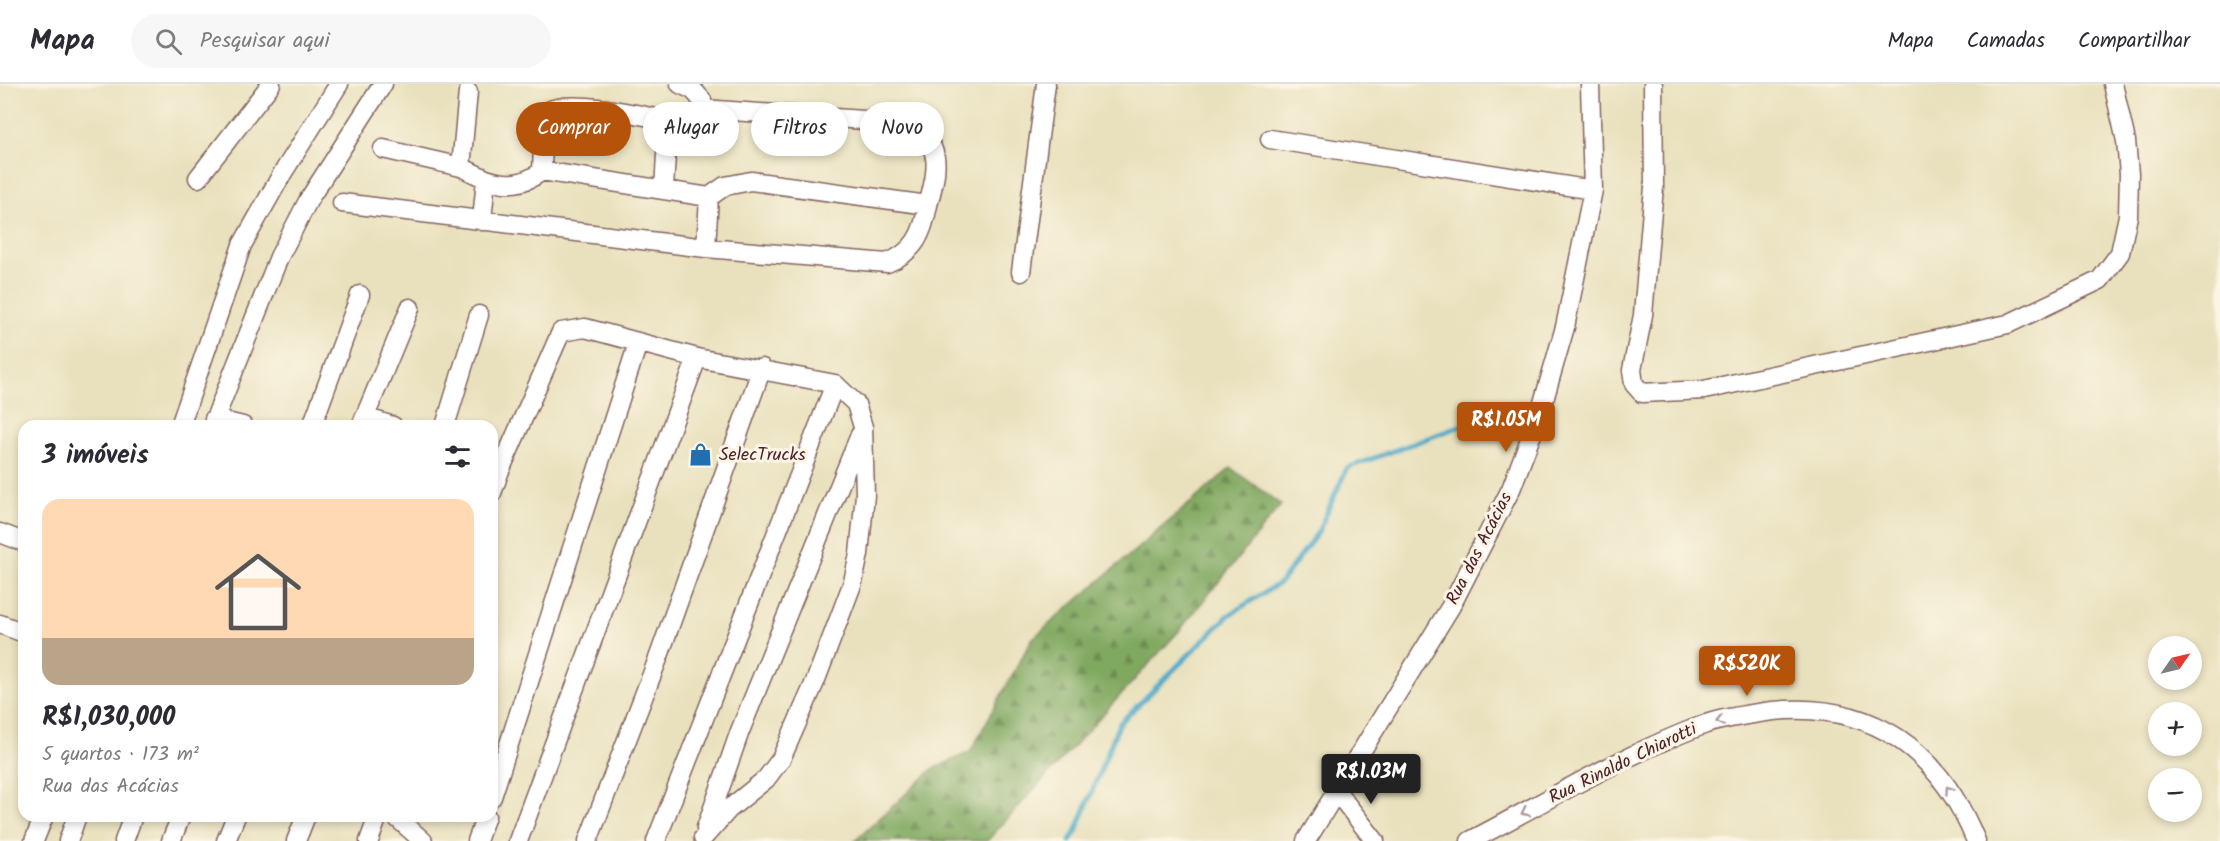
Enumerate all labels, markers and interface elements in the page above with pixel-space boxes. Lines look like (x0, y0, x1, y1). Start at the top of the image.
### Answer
search box (131, 14, 551, 68)
text: Mapa (30, 19, 95, 64)
text: Pesquisar aqui (200, 24, 330, 59)
icon: search (152, 25, 185, 58)
text: Mapa (1887, 25, 1934, 58)
text: Camadas (1967, 25, 2045, 58)
text: Compartilhar (2078, 25, 2190, 58)
chip: Comprar (516, 102, 631, 156)
chip: Alugar (643, 102, 739, 156)
chip: Filtros (751, 102, 848, 156)
chip: Novo (860, 102, 944, 156)
pin: R$1.05M (1451, 402, 1561, 453)
text: R$1.05M (1471, 405, 1541, 437)
text: 3 imóveis (42, 435, 149, 477)
icon: filters (441, 440, 474, 473)
place label: SelecTrucks (719, 441, 806, 470)
shop icon: SelecTrucks (688, 442, 714, 468)
street label: Rua das Acácias (1439, 487, 1521, 610)
icon: home (204, 538, 312, 646)
north arrow (2148, 636, 2202, 690)
map controls (2148, 636, 2202, 822)
pin: R$520K (1698, 646, 1796, 697)
text: R$520K (1713, 649, 1781, 681)
text: R$1,030,000 (42, 697, 175, 739)
button: + (2148, 702, 2202, 756)
one-way arrow (1716, 714, 1726, 727)
street label: Rua Rinaldo Chiarotti (1544, 715, 1703, 813)
text: 5 quartos · 173 m² (42, 739, 199, 771)
pin: R$1.03M (1316, 754, 1426, 805)
text: R$1.03M (1336, 757, 1406, 789)
button: − (2148, 768, 2202, 822)
text: Rua das Acácias (42, 771, 179, 803)
one-way arrow (1945, 785, 1956, 796)
one-way arrow (1521, 805, 1532, 817)

